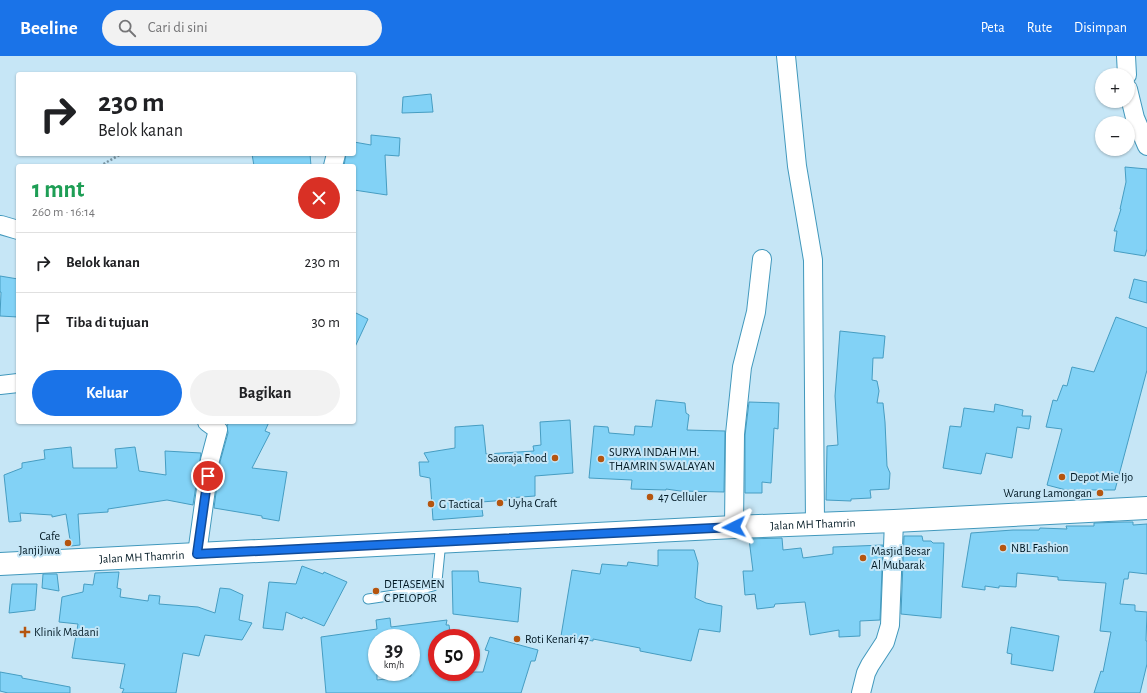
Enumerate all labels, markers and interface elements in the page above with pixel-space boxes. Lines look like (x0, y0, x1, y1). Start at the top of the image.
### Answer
search box (102, 10, 382, 46)
icon: search (116, 17, 138, 39)
text: Beeline (20, 19, 78, 38)
text: Cari di sini (148, 20, 208, 35)
text: Peta (981, 21, 1005, 35)
text: Rute (1027, 21, 1052, 35)
text: Disimpan (1074, 21, 1127, 35)
map controls (1095, 68, 1135, 156)
button: + (1095, 68, 1135, 108)
icon: right (32, 88, 84, 140)
text: 230 m (98, 89, 165, 117)
button: − (1095, 116, 1135, 156)
text: Belok kanan (98, 122, 183, 140)
button: close (298, 177, 340, 219)
text: 1 mnt (32, 178, 84, 202)
text: 260 m · 16:14 (32, 206, 95, 219)
icon: right (32, 252, 54, 274)
text: Belok kanan (66, 255, 140, 270)
text: 230 m (305, 255, 340, 270)
icon: arrive (32, 312, 54, 334)
text: Tiba di tujuan (66, 315, 149, 330)
text: 30 m (311, 315, 340, 330)
button: Keluar (32, 370, 182, 416)
button: Bagikan (190, 370, 340, 416)
place label: SURYA INDAH MH. THAMRIN SWALAYAN (609, 446, 715, 472)
place label: Saoraja Food (487, 452, 547, 465)
marker: Saoraja Food (550, 453, 560, 463)
marker: SURYA INDAH MH. THAMRIN SWALAYAN (596, 454, 606, 464)
pin (191, 459, 225, 493)
icon: arrive (197, 465, 219, 487)
place label: Depot Mie Ijo (1070, 471, 1133, 484)
marker: Depot Mie Ijo (1057, 472, 1067, 482)
place label: Warung Lamongan (1003, 487, 1092, 499)
marker: Warung Lamongan (1095, 488, 1105, 498)
place label: 47 Celluler (658, 491, 707, 503)
marker: 47 Celluler (645, 492, 655, 502)
place label: Uyha Craft (508, 497, 557, 510)
place label: G Tactical (439, 498, 483, 510)
marker: Uyha Craft (495, 498, 505, 508)
marker: G Tactical (426, 499, 436, 509)
position arrow (713, 506, 755, 548)
street label: Jalan MH Thamrin (770, 516, 856, 532)
place label: Cafe JanjiJiwa (19, 530, 60, 557)
marker: Cafe JanjiJiwa (63, 538, 73, 548)
place label: NBL Fashion (1011, 542, 1069, 554)
marker: NBL Fashion (998, 543, 1008, 553)
place label: Masjid Besar Al Mubarak (871, 545, 930, 571)
street label: Jalan MH Thamrin (99, 549, 185, 565)
marker: Masjid Besar Al Mubarak (858, 553, 868, 563)
place label: DETASEMEN C PELOPOR (384, 578, 445, 604)
marker: DETASEMEN C PELOPOR (371, 586, 381, 596)
marker: Klinik Madani (19, 626, 31, 638)
place label: Klinik Madani (34, 626, 99, 638)
speed limit sign: 50 (428, 629, 480, 681)
place label: Roti Kenari 47 (525, 633, 589, 645)
marker: Roti Kenari 47 (512, 634, 522, 644)
text: 39 (385, 640, 403, 660)
text: km/h (384, 660, 404, 670)

